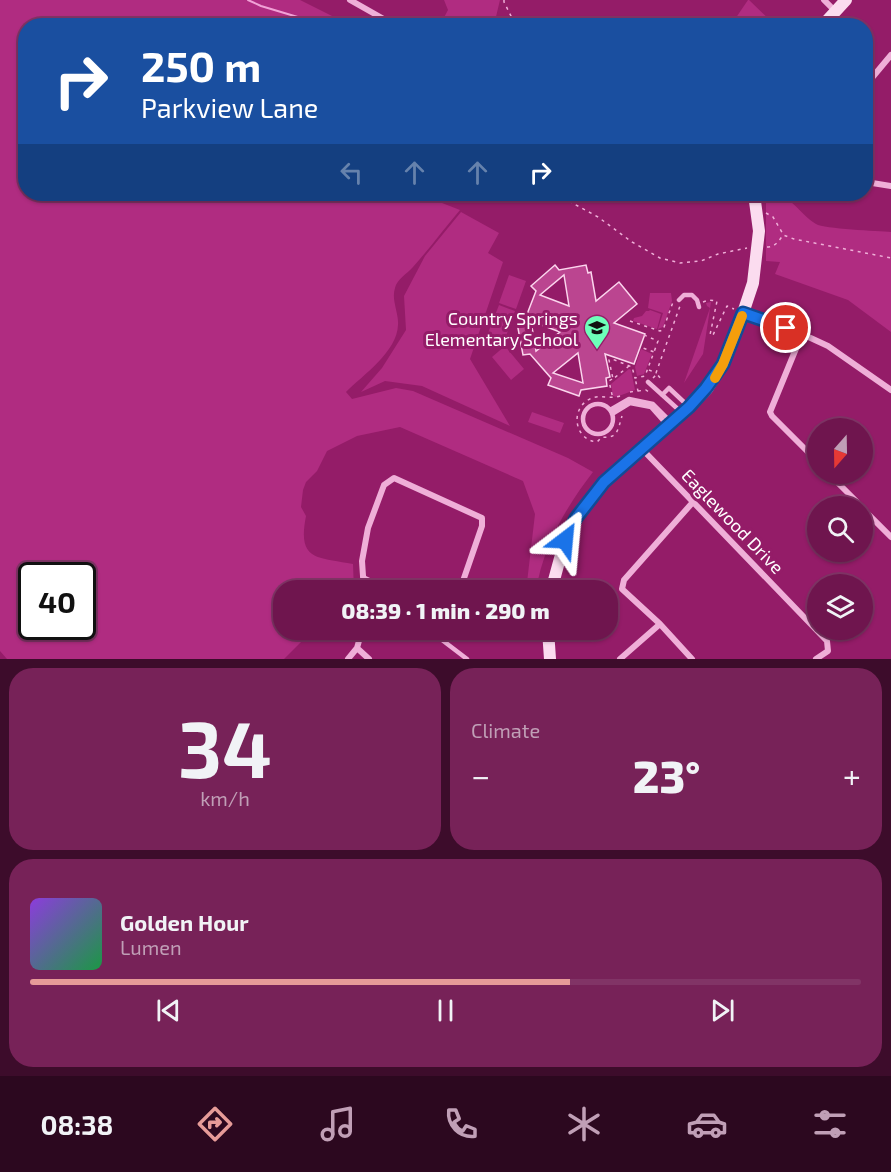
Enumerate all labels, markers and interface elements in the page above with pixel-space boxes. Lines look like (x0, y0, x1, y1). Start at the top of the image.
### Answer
text: 250 m (141, 40, 261, 90)
icon: right (42, 42, 120, 120)
text: Parkview Lane (141, 91, 318, 123)
icon: left (335, 156, 368, 189)
icon: ahead (398, 156, 431, 189)
icon: ahead (461, 156, 494, 189)
icon: right (524, 156, 557, 189)
pin (760, 302, 811, 353)
place label: Country Springs Elementary School (425, 307, 579, 350)
icon: arrive (769, 311, 802, 344)
school or university icon: Country Springs Elementary School (582, 313, 612, 351)
north arrow (807, 418, 873, 484)
map controls (807, 418, 873, 640)
street label: Eaglewood Drive (677, 464, 789, 578)
button: search (807, 496, 873, 562)
position arrow (533, 508, 597, 572)
speed limit sign: 40 (18, 562, 96, 640)
button: layers (807, 574, 873, 640)
text: 08:39 · 1 min · 290 m (341, 597, 550, 623)
text: 34 (178, 700, 272, 794)
text: Climate (471, 718, 540, 742)
text: 23° (633, 748, 700, 802)
text: − (471, 755, 490, 795)
text: + (843, 755, 861, 795)
text: km/h (200, 786, 250, 810)
text: Golden Hour (120, 909, 249, 935)
text: Lumen (120, 935, 182, 959)
icon: previous (152, 994, 185, 1027)
icon: pause (429, 994, 462, 1027)
icon: next (706, 994, 739, 1027)
icon: directions (194, 1103, 236, 1145)
icon: music (317, 1103, 359, 1145)
icon: phone (440, 1103, 482, 1145)
icon: climate (563, 1103, 605, 1145)
icon: car (686, 1103, 728, 1145)
icon: filters (809, 1103, 851, 1145)
text: 08:38 (40, 1108, 113, 1140)

